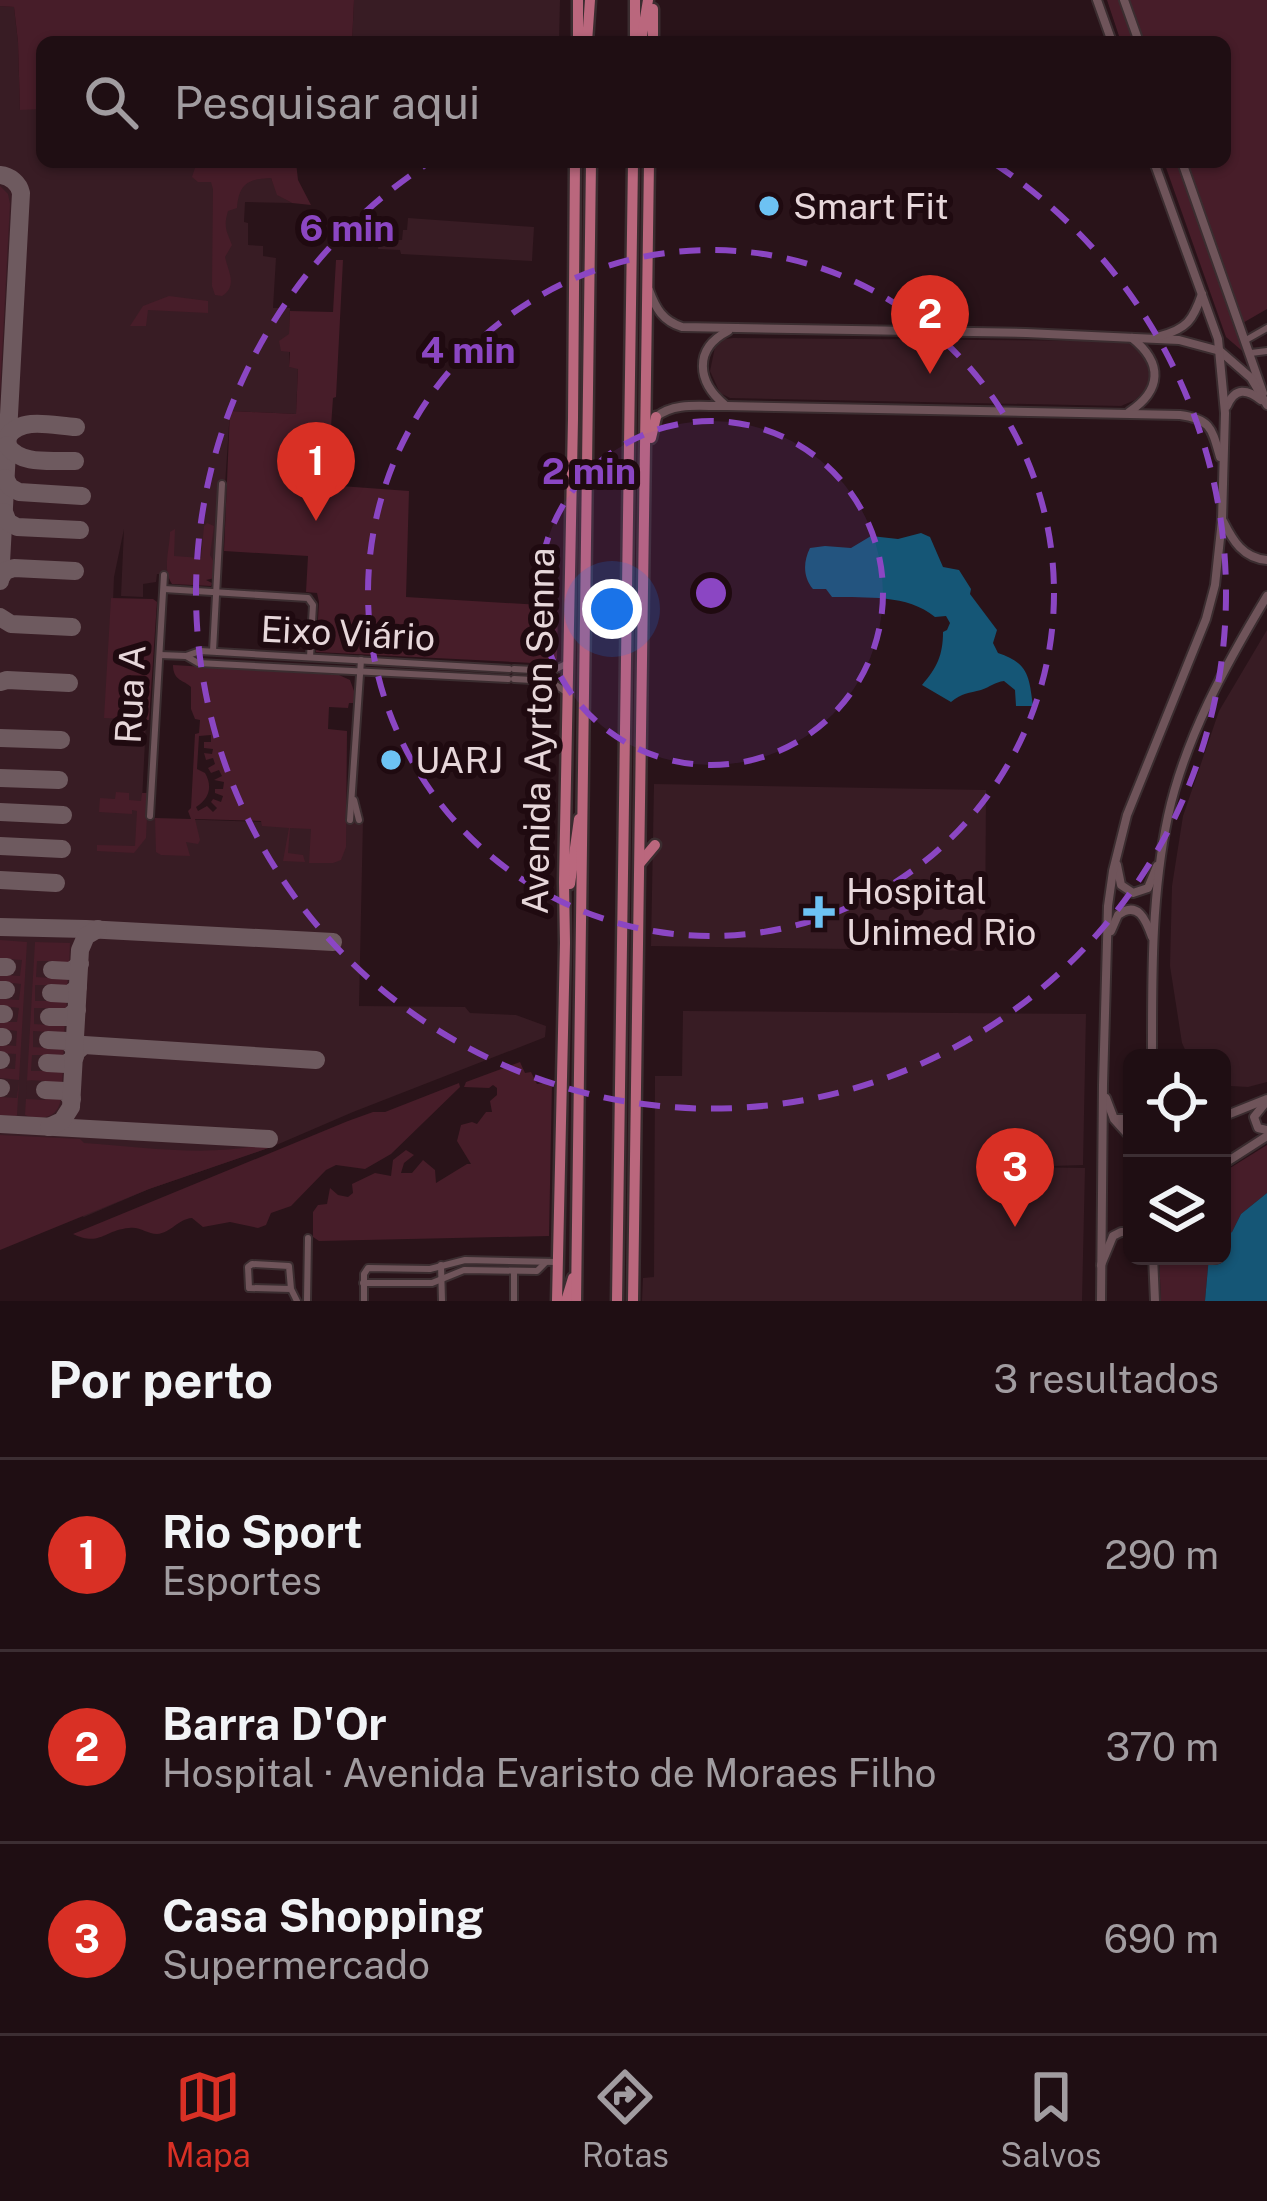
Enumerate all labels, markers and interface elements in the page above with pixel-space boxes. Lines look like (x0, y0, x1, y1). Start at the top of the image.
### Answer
search box (36, 36, 1231, 168)
icon: search (78, 69, 144, 135)
text: Pesquisar aqui (174, 76, 480, 129)
place label: Smart Fit (793, 185, 949, 227)
marker: Smart Fit (756, 193, 782, 219)
text: 6 min (299, 207, 395, 249)
pin: 2 (891, 275, 969, 374)
text: 4 min (420, 329, 516, 371)
pin: 1 (277, 422, 355, 521)
text: 2 min (542, 450, 636, 492)
street label: Avenida Ayrton Senna (514, 547, 562, 915)
centre of rings (690, 572, 732, 614)
your location (582, 579, 642, 639)
street label: Eixo Viário (260, 607, 436, 659)
street label: Rua A (106, 643, 154, 745)
place label: UARJ (415, 739, 503, 781)
marker: UARJ (378, 747, 404, 773)
place label: Hospital Unimed Rio (846, 870, 1036, 953)
marker: Hospital Unimed Rio (803, 896, 835, 928)
map controls (1123, 1049, 1231, 1265)
button: locate (1123, 1049, 1231, 1157)
pin: 3 (976, 1128, 1054, 1227)
button: layers (1123, 1157, 1231, 1265)
text: Por perto (48, 1350, 273, 1409)
text: 3 resultados (994, 1356, 1219, 1402)
text: Rio Sport (162, 1505, 363, 1558)
text: 1 (79, 1532, 95, 1578)
text: 290 m (1105, 1532, 1219, 1578)
text: Esportes (162, 1558, 322, 1604)
text: Barra D'Or (162, 1697, 387, 1750)
text: 2 (75, 1724, 99, 1770)
text: 370 m (1105, 1724, 1219, 1770)
text: Hospital · Avenida Evaristo de Moraes Filho (162, 1750, 937, 1796)
text: Casa Shopping (162, 1889, 484, 1942)
text: 3 (74, 1916, 100, 1962)
text: 690 m (1104, 1916, 1219, 1962)
text: Supermercado (162, 1942, 430, 1988)
tab: Mapa (166, 2064, 251, 2174)
tab: Rotas (582, 2064, 669, 2174)
tab: Salvos (1000, 2064, 1101, 2174)

